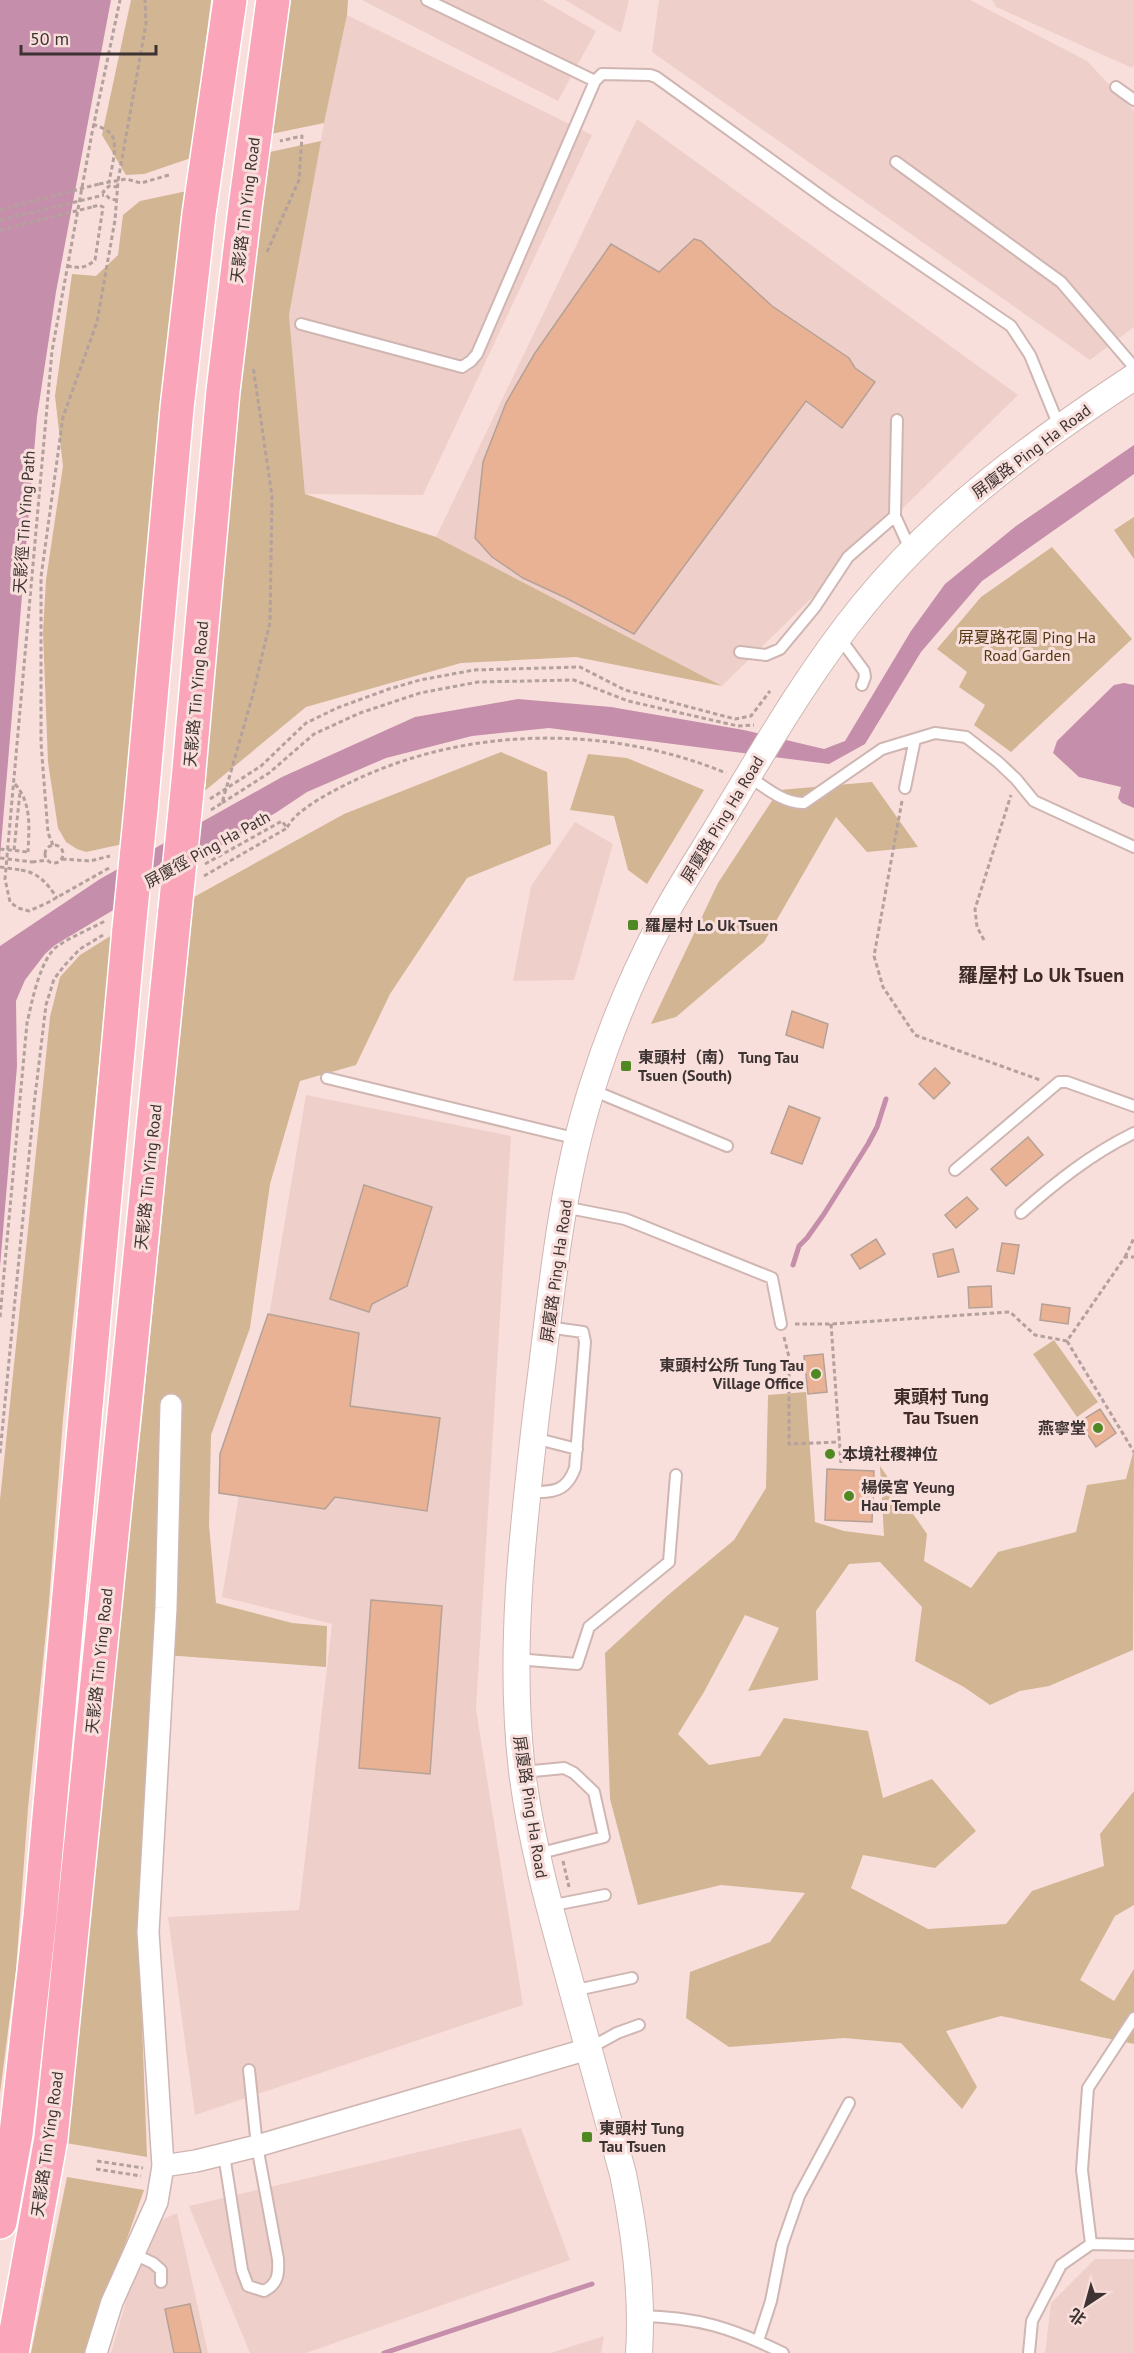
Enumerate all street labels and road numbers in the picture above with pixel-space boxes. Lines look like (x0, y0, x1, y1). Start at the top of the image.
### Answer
street label: 天影路 Tin Ying Road (226, 136, 264, 284)
street label: 屏廈路 Ping Ha Road (967, 400, 1095, 502)
street label: 天影徑 Tin Ying Path (9, 450, 39, 594)
street label: 天影路 Tin Ying Road (180, 620, 212, 768)
street label: 屏廈路 Ping Ha Road (676, 752, 768, 886)
street label: 屏廈徑 Ping Ha Path (141, 806, 273, 892)
street label: 天影路 Tin Ying Road (130, 1103, 166, 1251)
street label: 屏廈路 Ping Ha Road (536, 1198, 576, 1344)
street label: 天影路 Tin Ying Road (81, 1587, 117, 1735)
street label: 屏廈路 Ping Ha Road (510, 1734, 552, 1880)
street label: 天影路 Tin Ying Road (27, 2070, 67, 2218)

